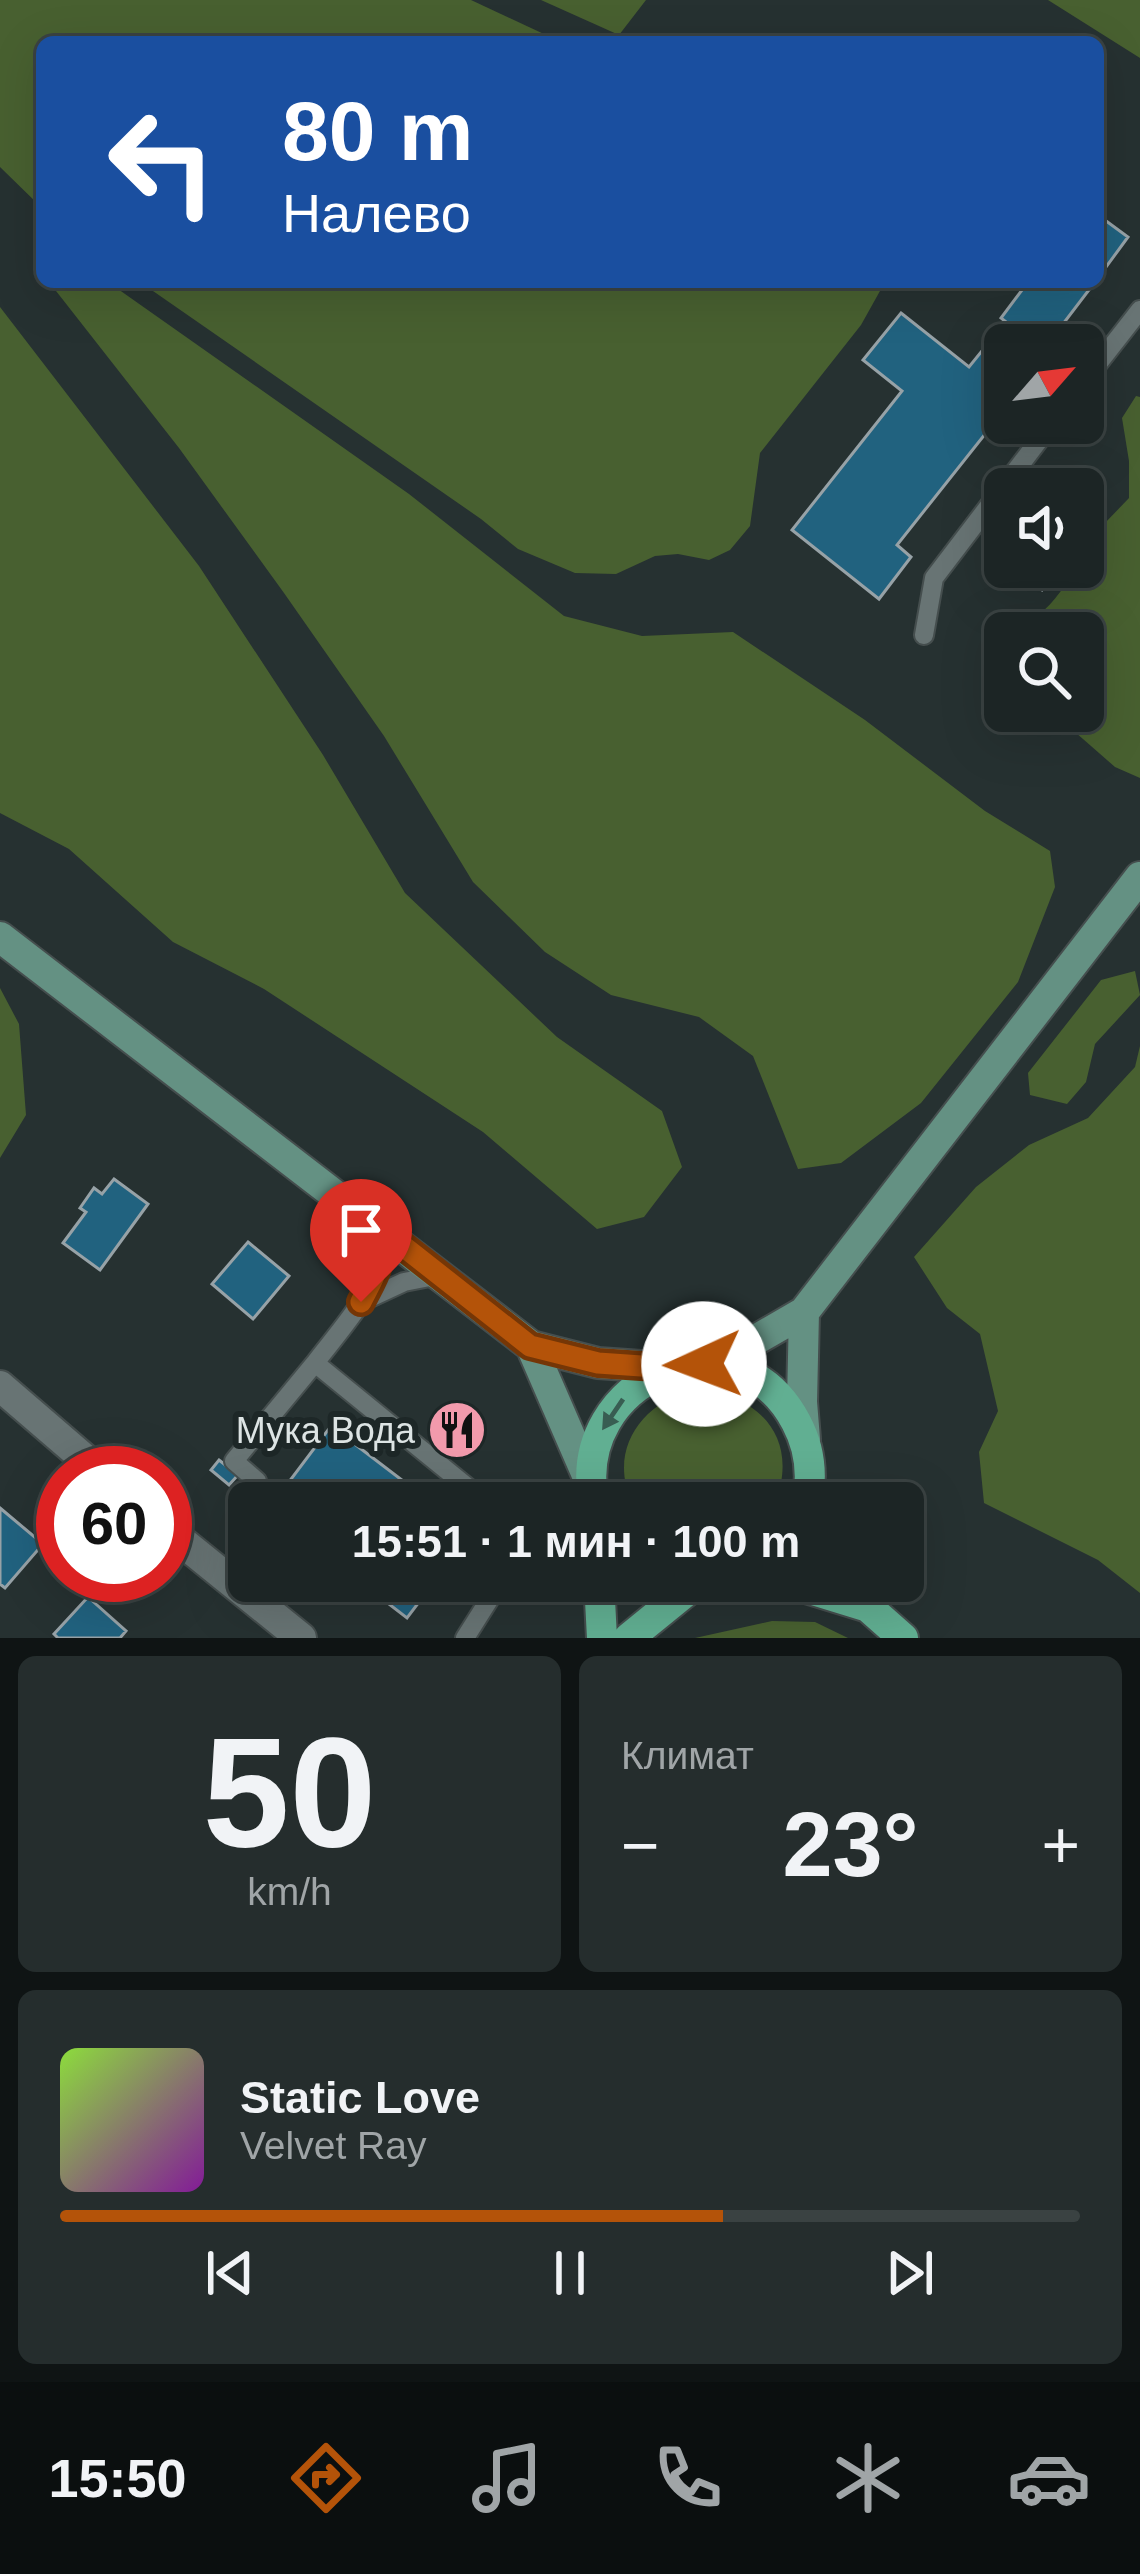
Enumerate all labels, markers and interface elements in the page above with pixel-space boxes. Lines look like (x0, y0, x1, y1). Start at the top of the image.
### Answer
icon: left (84, 84, 240, 240)
text: 80 m (282, 84, 473, 178)
text: Налево (282, 183, 471, 243)
north arrow (984, 324, 1104, 444)
map controls (984, 324, 1104, 732)
button: sound (984, 468, 1104, 588)
button: search (984, 612, 1104, 732)
pin (310, 1179, 412, 1302)
icon: arrive (328, 1197, 394, 1263)
position arrow (641, 1301, 767, 1427)
one-way arrow (602, 1398, 625, 1430)
restaurant icon: Мука Вода (426, 1399, 488, 1461)
place label: Мука Вода (236, 1410, 416, 1451)
speed limit sign: 60 (36, 1446, 192, 1602)
text: 15:51 · 1 мин · 100 m (352, 1516, 800, 1567)
text: 50 (203, 1705, 376, 1879)
text: Климат (621, 1734, 754, 1777)
text: 23° (782, 1795, 919, 1895)
text: − (621, 1808, 660, 1882)
text: + (1041, 1808, 1080, 1882)
text: km/h (247, 1870, 332, 1913)
text: Static Love (240, 2072, 480, 2123)
text: Velvet Ray (240, 2124, 426, 2167)
icon: previous (197, 2240, 263, 2306)
icon: pause (537, 2240, 603, 2306)
icon: next (877, 2240, 943, 2306)
icon: directions (284, 2436, 368, 2520)
icon: music (465, 2436, 549, 2520)
icon: phone (646, 2436, 730, 2520)
icon: climate (826, 2436, 910, 2520)
icon: car (1007, 2436, 1091, 2520)
text: 15:50 (48, 2448, 187, 2508)

